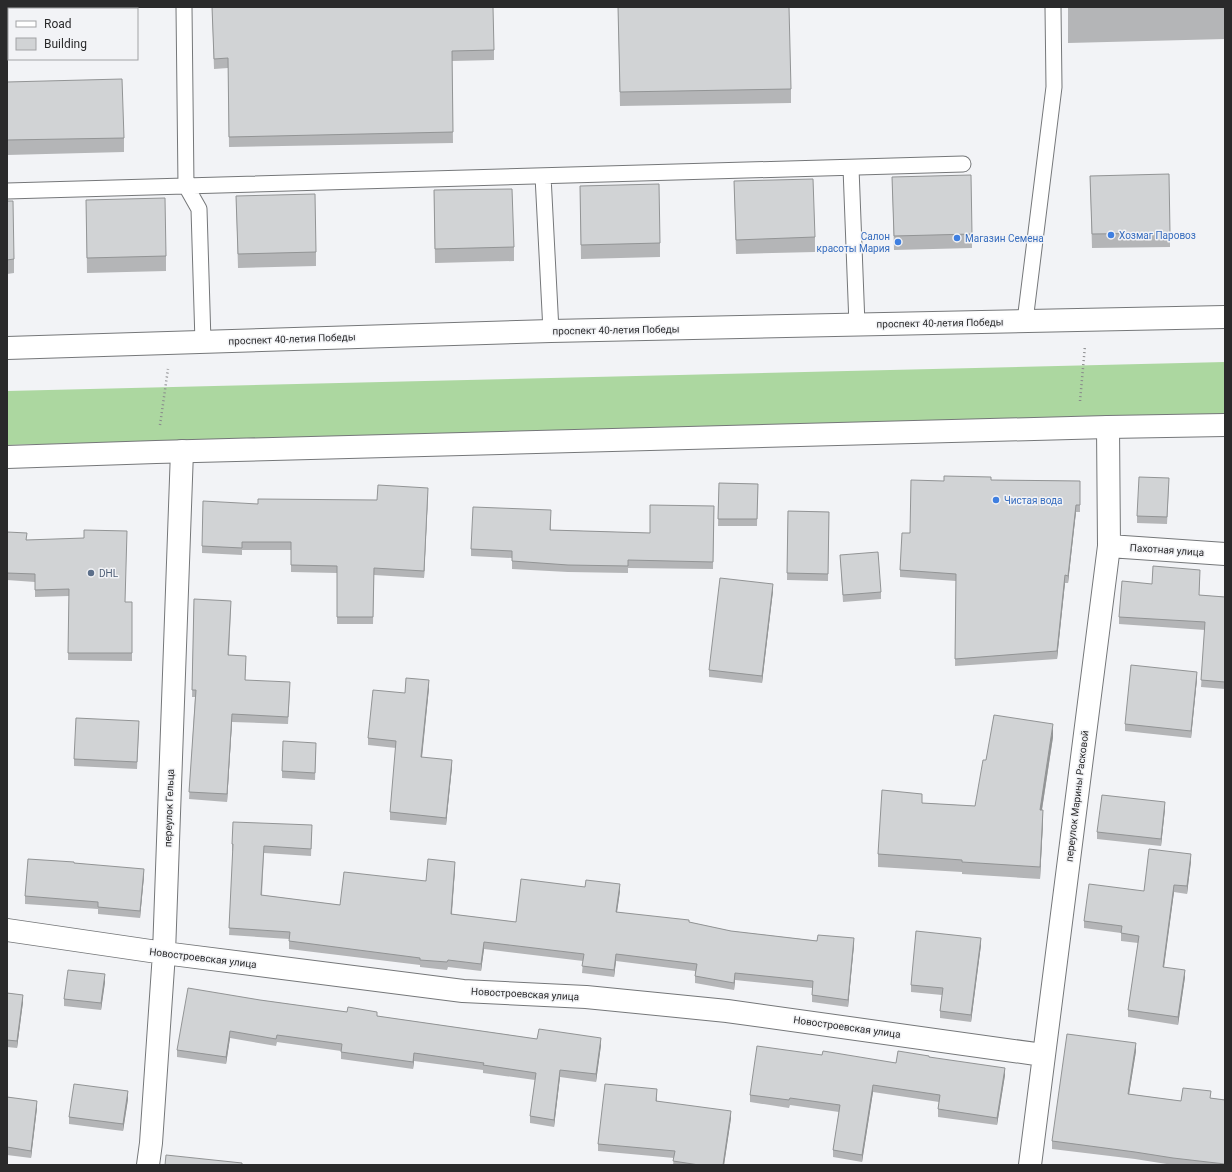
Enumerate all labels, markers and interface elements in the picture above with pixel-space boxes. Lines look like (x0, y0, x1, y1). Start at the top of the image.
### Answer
legend (8, 8, 138, 60)
text: Road (44, 17, 72, 31)
text: Building (44, 37, 87, 51)
marker: Хозмаг Паровоз (1106, 230, 1116, 240)
place label: Хозмаг Паровоз (1119, 230, 1196, 241)
place label: Салон красоты Мария (817, 231, 890, 254)
marker: Магазин Семена (952, 233, 962, 243)
place label: Магазин Семена (965, 233, 1044, 244)
marker: Салон красоты Мария (893, 237, 903, 247)
street label: проспект 40-летия Победы (876, 316, 1004, 330)
street label: проспект 40-летия Победы (552, 323, 680, 337)
street label: проспект 40-летия Победы (228, 331, 356, 347)
marker: Чистая вода (991, 495, 1001, 505)
place label: Чистая вода (1004, 495, 1063, 506)
street label: Пахотная улица (1129, 542, 1205, 558)
marker: DHL (86, 568, 96, 578)
place label: DHL (99, 568, 119, 579)
street label: переулок Марины Расковой (1063, 729, 1091, 862)
street label: переулок Гельца (162, 769, 176, 847)
street label: Новостроевская улица (149, 946, 257, 970)
street label: Новостроевская улица (471, 986, 579, 1002)
street label: Новостроевская улица (793, 1014, 901, 1040)

